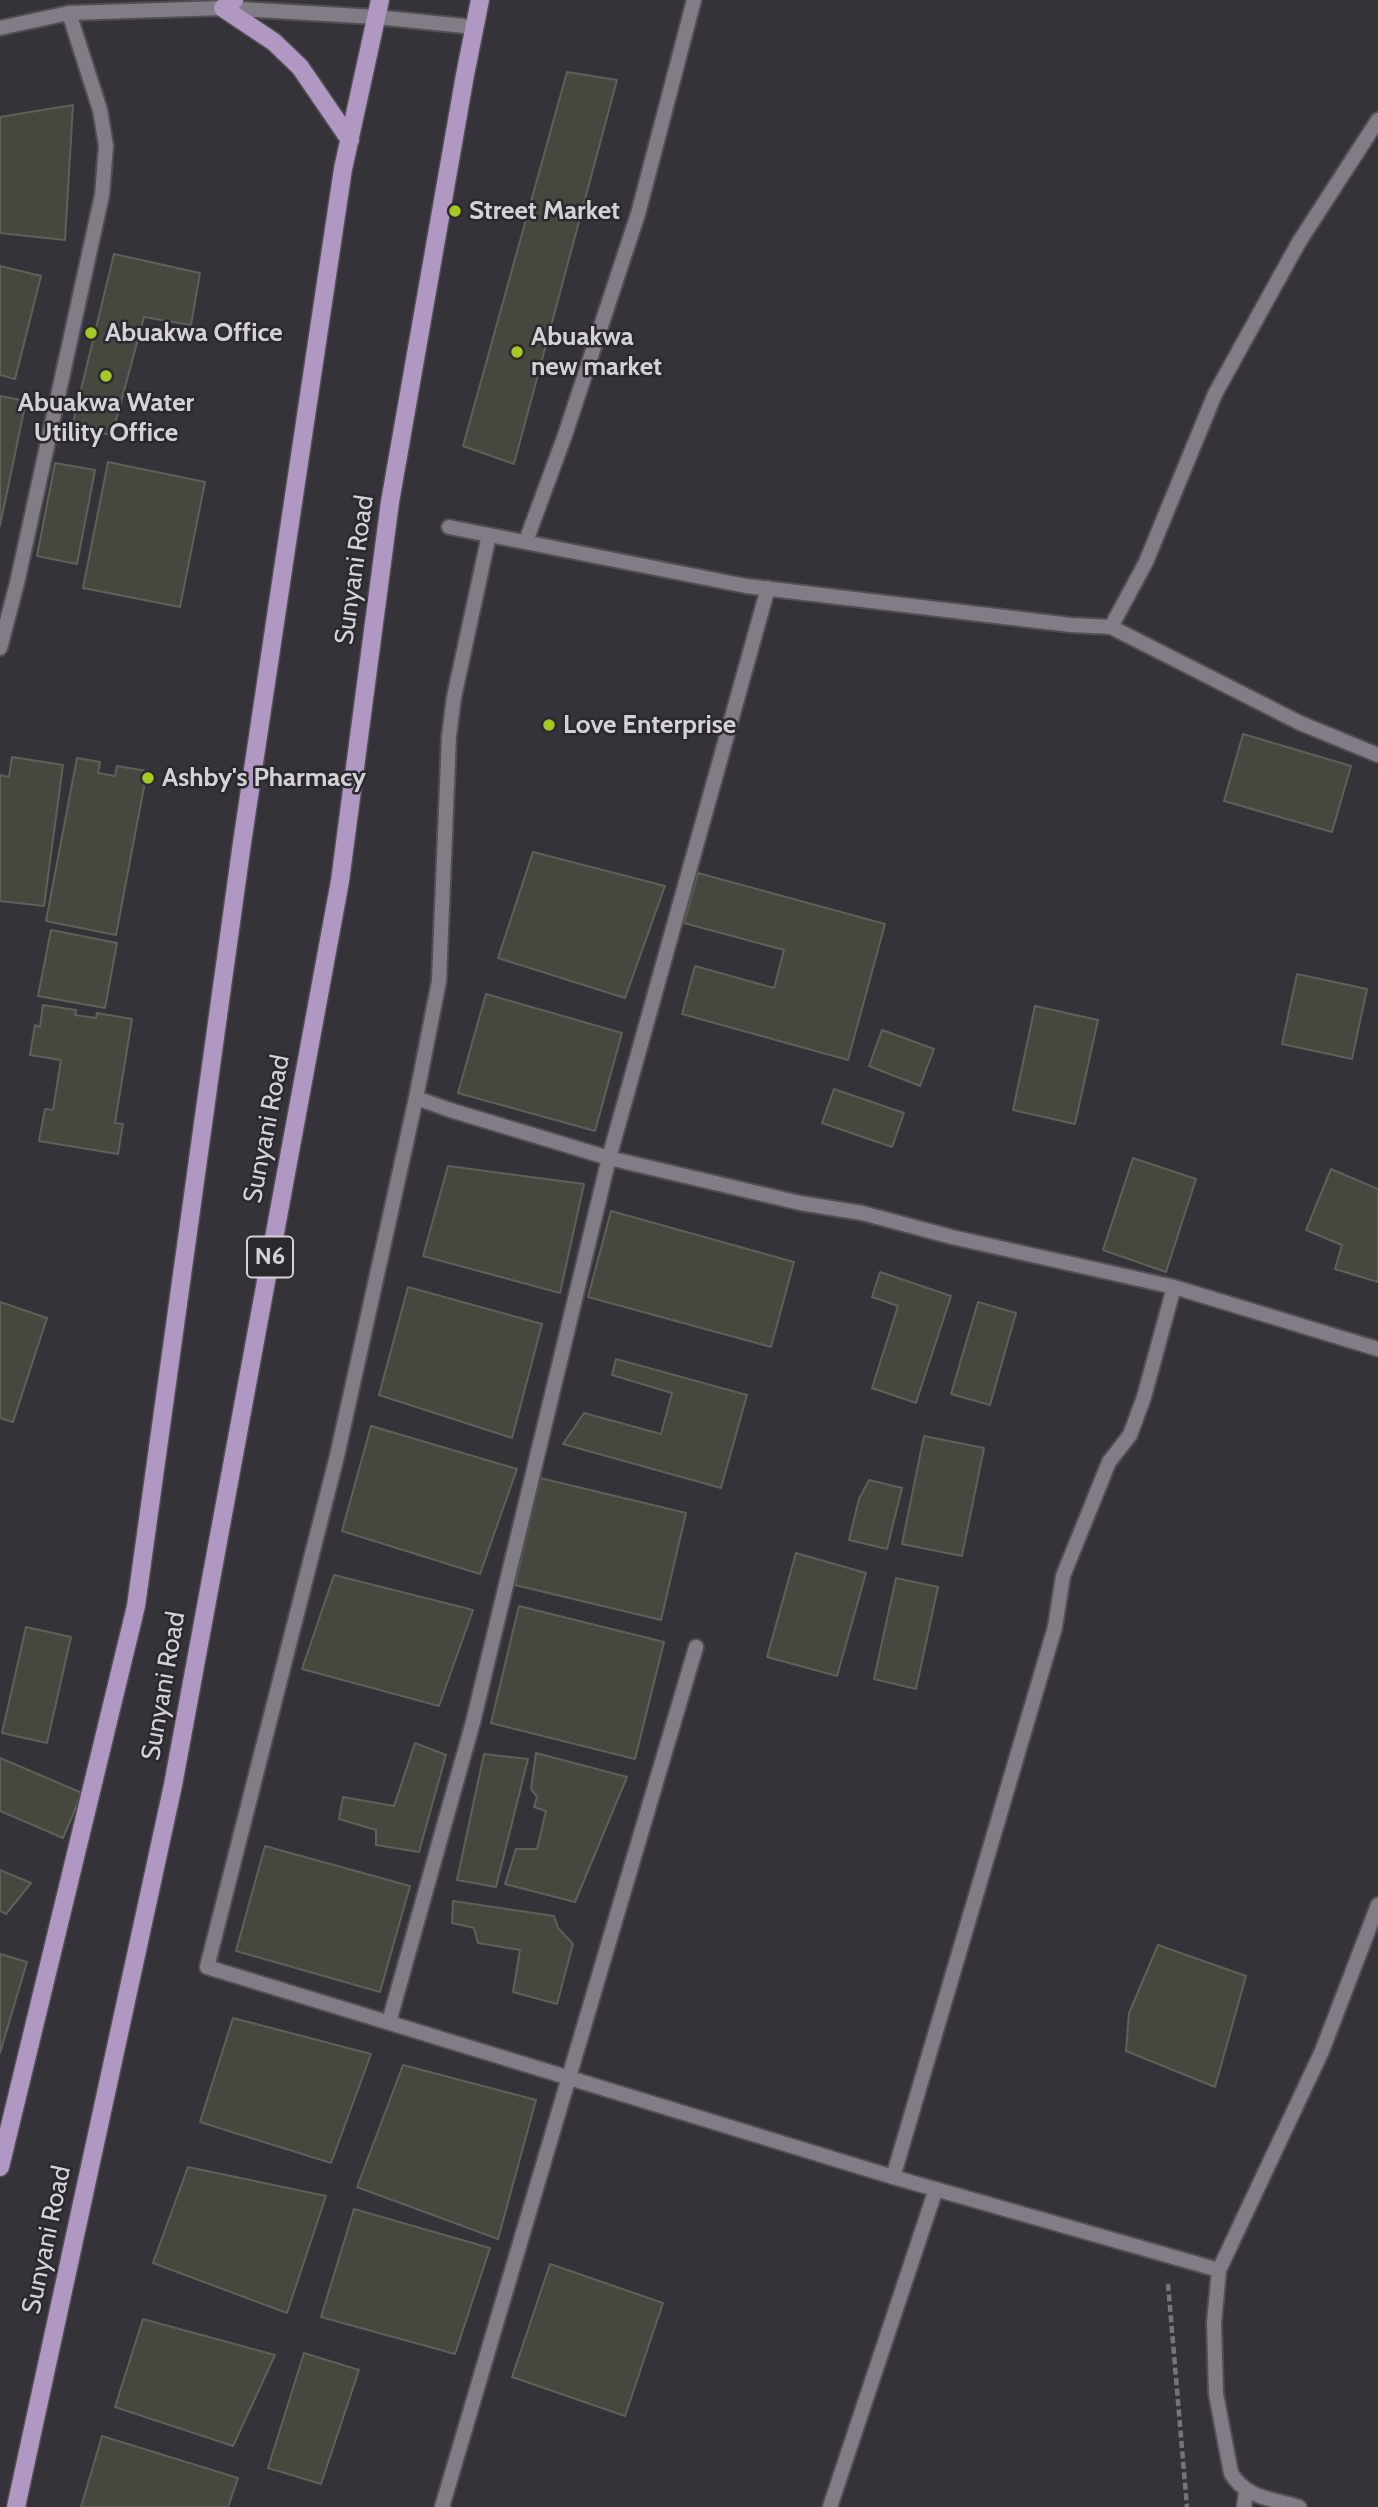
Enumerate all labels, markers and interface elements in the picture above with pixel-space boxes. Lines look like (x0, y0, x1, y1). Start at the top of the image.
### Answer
place label: Street Market (469, 195, 620, 227)
marker: Street Market (447, 203, 463, 219)
place label: Abuakwa Office (105, 317, 283, 349)
place label: Abuakwa new market (531, 321, 662, 382)
marker: Abuakwa Office (83, 325, 99, 341)
marker: Abuakwa new market (509, 344, 525, 360)
marker: Abuakwa Water Utility Office (98, 368, 114, 384)
place label: Abuakwa Water Utility Office (18, 387, 194, 448)
street label: Sunyani Road (329, 493, 381, 647)
place label: Love Enterprise (563, 709, 736, 741)
marker: Love Enterprise (541, 717, 557, 733)
place label: Ashby's Pharmacy (162, 762, 366, 794)
marker: Ashby's Pharmacy (140, 770, 156, 786)
street label: Sunyani Road (237, 1052, 297, 1206)
road number: N6 (247, 1237, 293, 1278)
street label: Sunyani Road (136, 1609, 192, 1763)
street label: Sunyani Road (16, 2163, 78, 2317)

